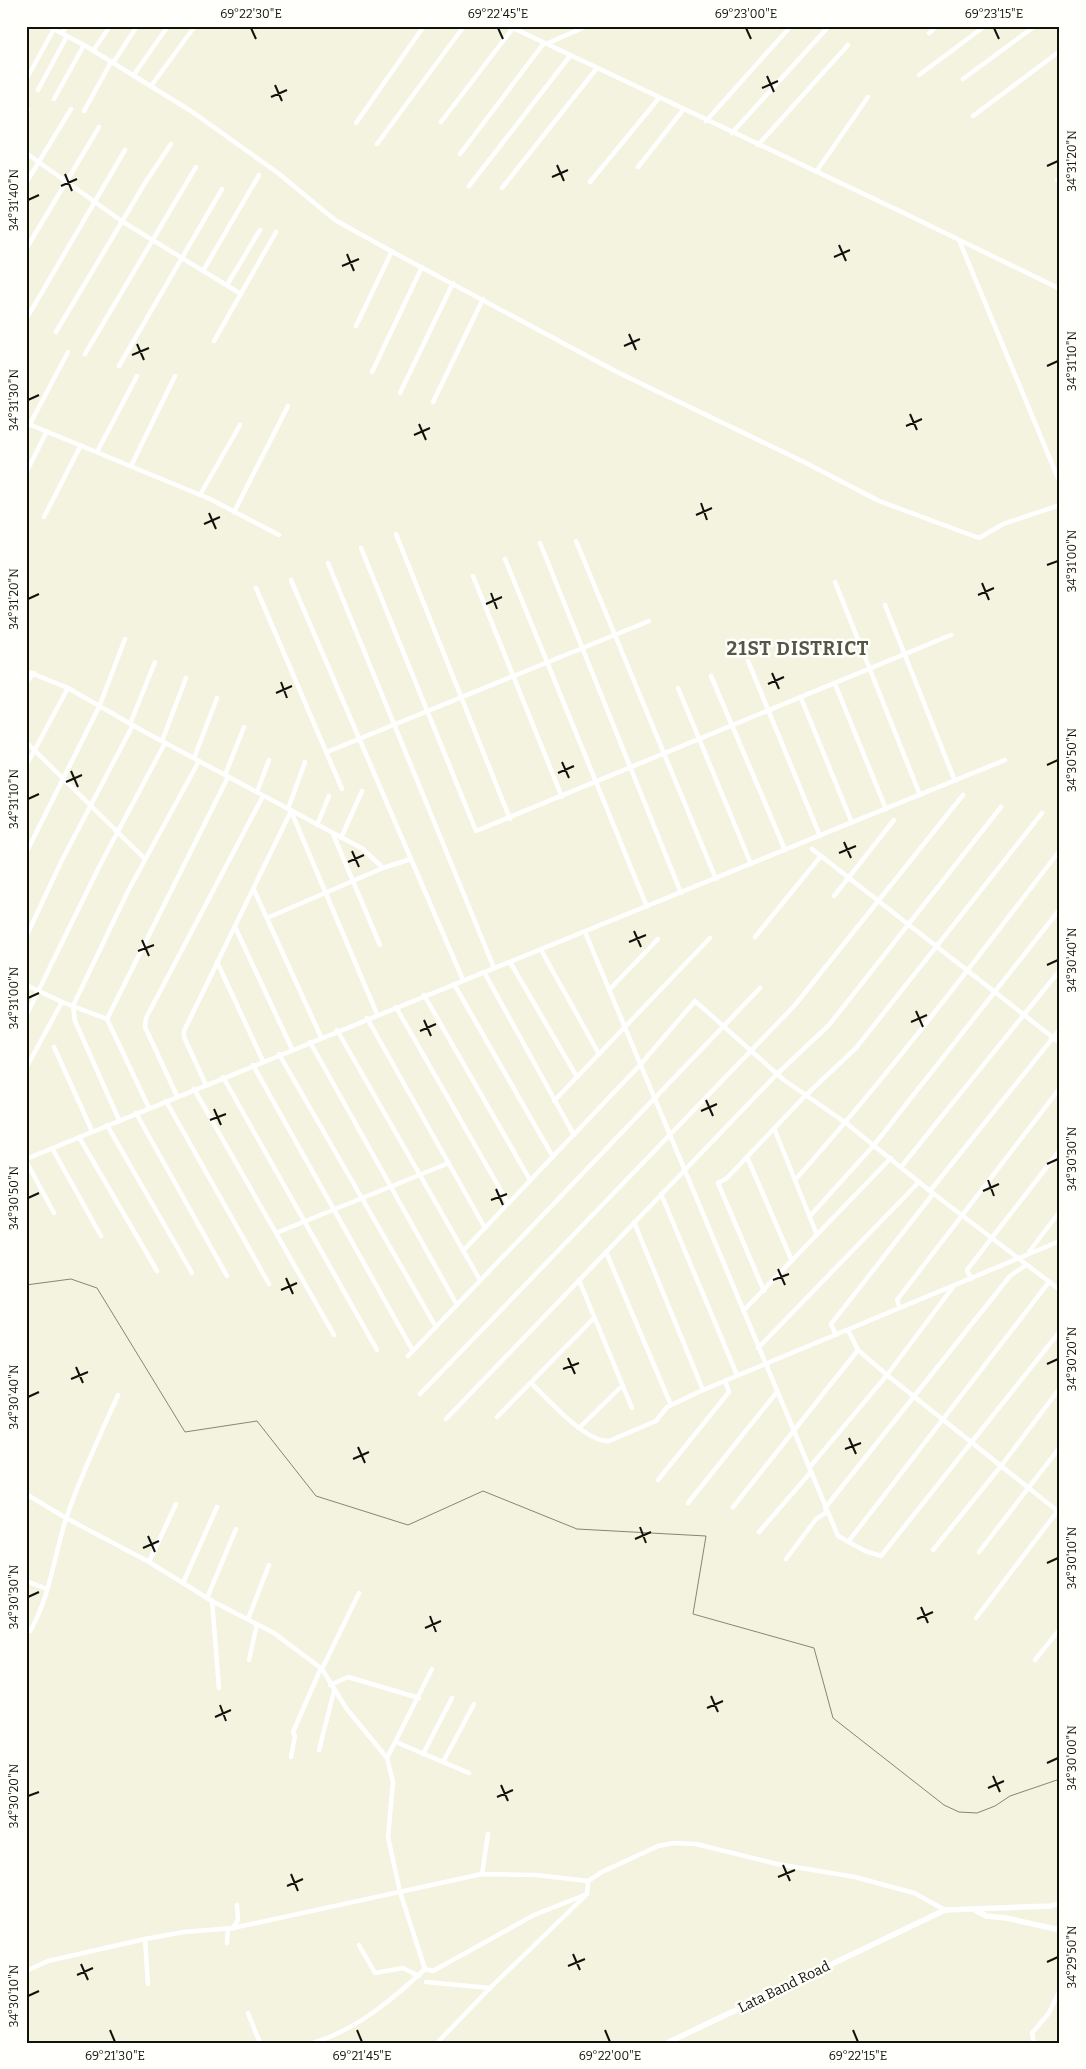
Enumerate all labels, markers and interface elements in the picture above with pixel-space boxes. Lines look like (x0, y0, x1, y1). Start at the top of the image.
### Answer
text: 69°22'30"E (220, 7, 282, 21)
text: 69°22'45"E (468, 7, 528, 21)
text: 69°23'00"E (715, 7, 777, 21)
text: 69°23'15"E (965, 7, 1023, 21)
text: 34°31'20"N (1065, 130, 1079, 192)
text: 34°31'40"N (7, 169, 21, 231)
text: 34°31'10"N (1065, 331, 1079, 391)
text: 34°31'30"N (7, 369, 21, 431)
text: 34°31'00"N (1065, 529, 1079, 592)
text: 34°31'20"N (7, 568, 21, 630)
district label: 21ST DISTRICT (727, 637, 869, 660)
text: 34°30'50"N (1065, 727, 1079, 792)
text: 34°31'10"N (7, 769, 21, 829)
text: 34°30'40"N (1065, 927, 1079, 992)
text: 34°31'00"N (7, 966, 21, 1029)
text: 34°30'30"N (1065, 1126, 1079, 1191)
text: 34°30'50"N (7, 1165, 21, 1230)
text: 34°30'20"N (1065, 1326, 1079, 1391)
text: 34°30'40"N (7, 1364, 21, 1429)
text: 34°30'10"N (1065, 1526, 1079, 1589)
text: 34°30'30"N (7, 1564, 21, 1629)
text: 34°30'00"N (1065, 1725, 1079, 1791)
text: 34°30'20"N (7, 1763, 21, 1828)
text: 34°29'50"N (1065, 1925, 1079, 1989)
street label: Lata Band Road (735, 1957, 833, 2017)
text: 34°30'10"N (7, 1964, 21, 2027)
text: 69°21'30"E (85, 2049, 145, 2063)
text: 69°21'45"E (333, 2049, 391, 2063)
text: 69°22'00"E (579, 2049, 641, 2063)
text: 69°22'15"E (829, 2049, 887, 2063)

